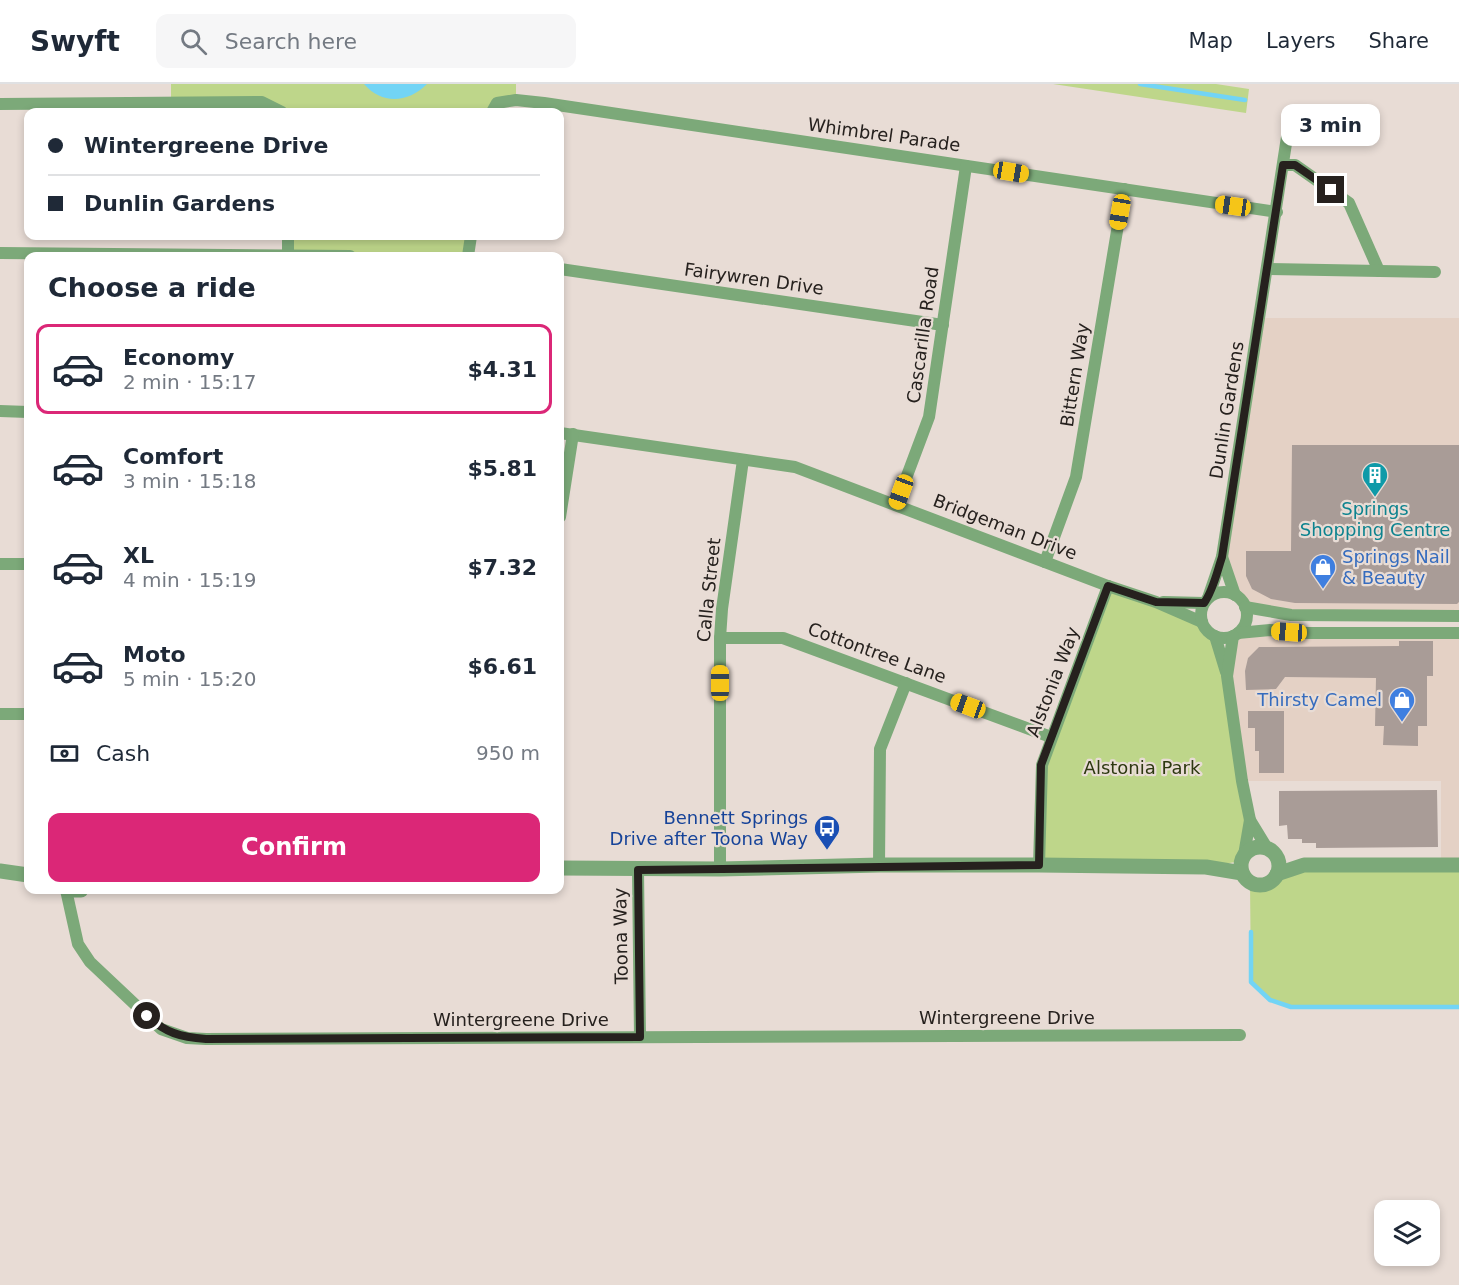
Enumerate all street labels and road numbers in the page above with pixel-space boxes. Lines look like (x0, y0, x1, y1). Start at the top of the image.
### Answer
street label: Whimbrel Parade (806, 113, 962, 156)
street label: Fairywren Drive (683, 258, 825, 299)
street label: Cascarilla Road (902, 265, 943, 405)
street label: Bittern Way (1056, 321, 1093, 428)
street label: Dunlin Gardens (1205, 340, 1248, 480)
street label: Bridgeman Drive (930, 489, 1080, 564)
street label: Calla Street (693, 537, 724, 643)
street label: Cottontree Lane (805, 618, 949, 687)
street label: Alstonia Way (1022, 623, 1083, 740)
street label: Toona Way (609, 887, 632, 985)
street label: Wintergreene Drive (919, 1007, 1095, 1028)
street label: Wintergreene Drive (433, 1009, 609, 1030)

